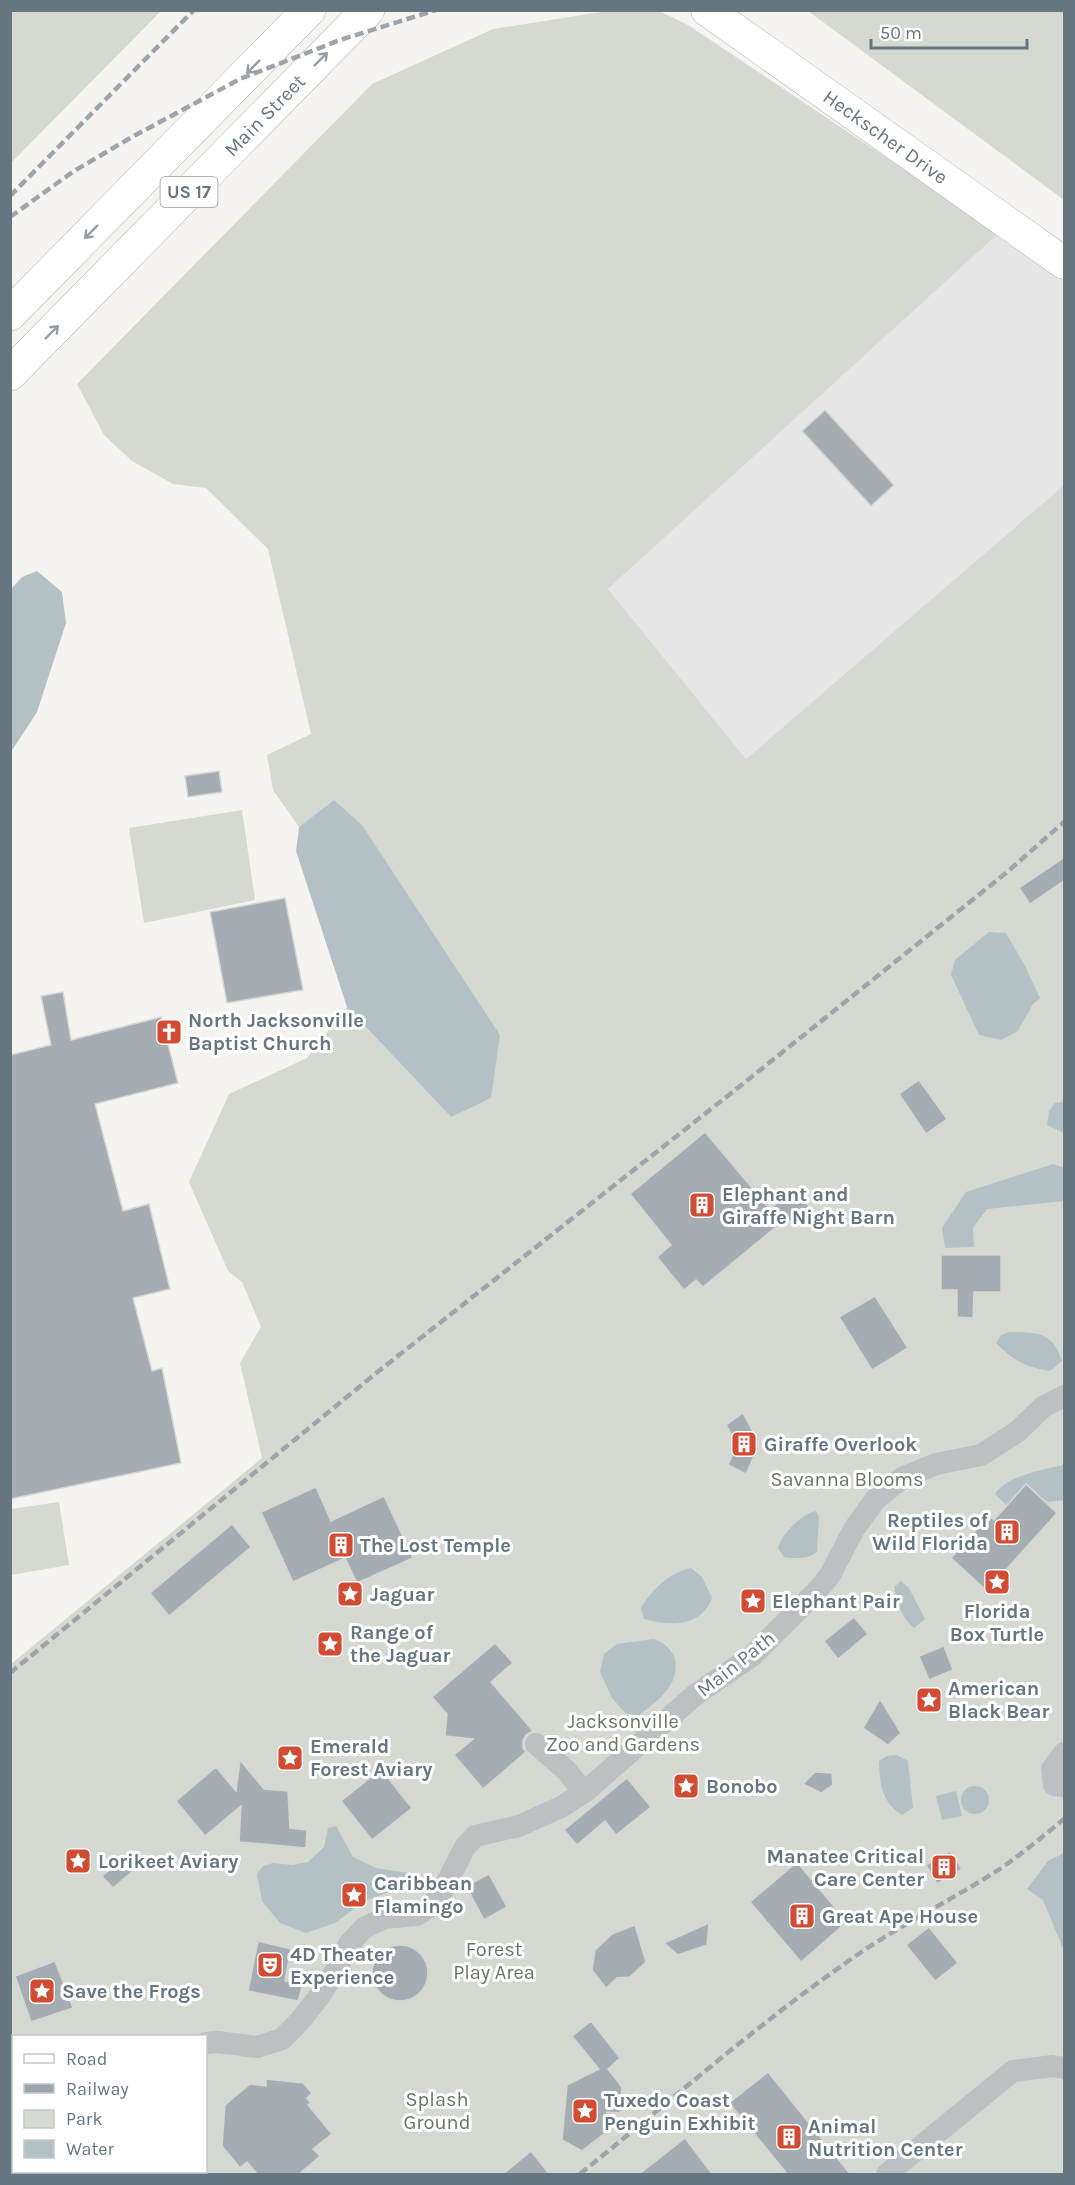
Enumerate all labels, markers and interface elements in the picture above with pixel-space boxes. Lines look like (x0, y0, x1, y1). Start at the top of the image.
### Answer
scale bar (871, 12, 1027, 50)
text: 50 m (880, 22, 922, 44)
one-way arrow (314, 51, 328, 66)
one-way arrow (245, 59, 260, 74)
street label: Main Street (219, 69, 310, 161)
street label: Heckscher Drive (819, 85, 952, 189)
road number: US 17 (160, 177, 218, 207)
one-way arrow (84, 225, 98, 240)
one-way arrow (44, 325, 59, 340)
place label: North Jacksonville Baptist Church (188, 1009, 364, 1055)
church icon: North Jacksonville Baptist Church (154, 1017, 184, 1047)
place label: Elephant and Giraffe Night Barn (722, 1183, 895, 1229)
building icon: Elephant and Giraffe Night Barn (687, 1190, 717, 1220)
building icon: Giraffe Overlook (729, 1429, 759, 1459)
place label: Giraffe Overlook (764, 1433, 917, 1456)
park label: Savanna Blooms (770, 1468, 924, 1491)
place label: Reptiles of Wild Florida (872, 1509, 989, 1555)
building icon: Reptiles of Wild Florida (992, 1517, 1022, 1547)
building icon: The Lost Temple (326, 1530, 356, 1560)
place label: The Lost Temple (360, 1534, 511, 1557)
place icon: Florida Box Turtle (982, 1567, 1012, 1597)
place icon: Jaguar (335, 1579, 365, 1609)
place label: Jaguar (370, 1583, 434, 1606)
place icon: Elephant Pair (738, 1586, 768, 1616)
place label: Elephant Pair (772, 1590, 900, 1613)
place label: Florida Box Turtle (950, 1600, 1044, 1646)
place label: Range of the Jaguar (350, 1621, 450, 1667)
street label: Main Path (693, 1626, 779, 1702)
place icon: Range of the Jaguar (315, 1629, 345, 1659)
place label: American Black Bear (948, 1677, 1049, 1723)
place icon: American Black Bear (914, 1685, 944, 1715)
park label: Jacksonville Zoo and Gardens (546, 1710, 700, 1756)
place label: Emerald Forest Aviary (310, 1735, 432, 1781)
place icon: Emerald Forest Aviary (275, 1743, 305, 1773)
place icon: Bonobo (671, 1771, 701, 1801)
place label: Bonobo (706, 1775, 778, 1798)
place label: Manatee Critical Care Center (767, 1845, 924, 1891)
place icon: Lorikeet Aviary (63, 1846, 93, 1876)
place label: Lorikeet Aviary (98, 1850, 238, 1873)
building icon: Manatee Critical Care Center (929, 1852, 959, 1882)
place label: Caribbean Flamingo (374, 1872, 472, 1918)
place icon: Caribbean Flamingo (339, 1880, 369, 1910)
building icon: Great Ape House (787, 1901, 817, 1931)
place label: Great Ape House (822, 1905, 978, 1928)
park label: Forest Play Area (453, 1938, 535, 1984)
place label: 4D Theater Experience (290, 1943, 394, 1989)
theatre icon: 4D Theater Experience (255, 1950, 285, 1980)
place icon: Save the Frogs (27, 1976, 57, 2006)
place label: Save the Frogs (62, 1980, 201, 2003)
legend (12, 2035, 207, 2173)
text: Road (66, 2048, 107, 2070)
text: Railway (66, 2078, 129, 2100)
park label: Splash Ground (403, 2088, 471, 2134)
place label: Tuxedo Coast Penguin Exhibit (604, 2089, 756, 2135)
place icon: Tuxedo Coast Penguin Exhibit (570, 2096, 600, 2126)
text: Park (66, 2108, 103, 2130)
place label: Animal Nutrition Center (808, 2115, 963, 2161)
building icon: Animal Nutrition Center (774, 2122, 804, 2152)
text: Water (66, 2138, 114, 2160)

